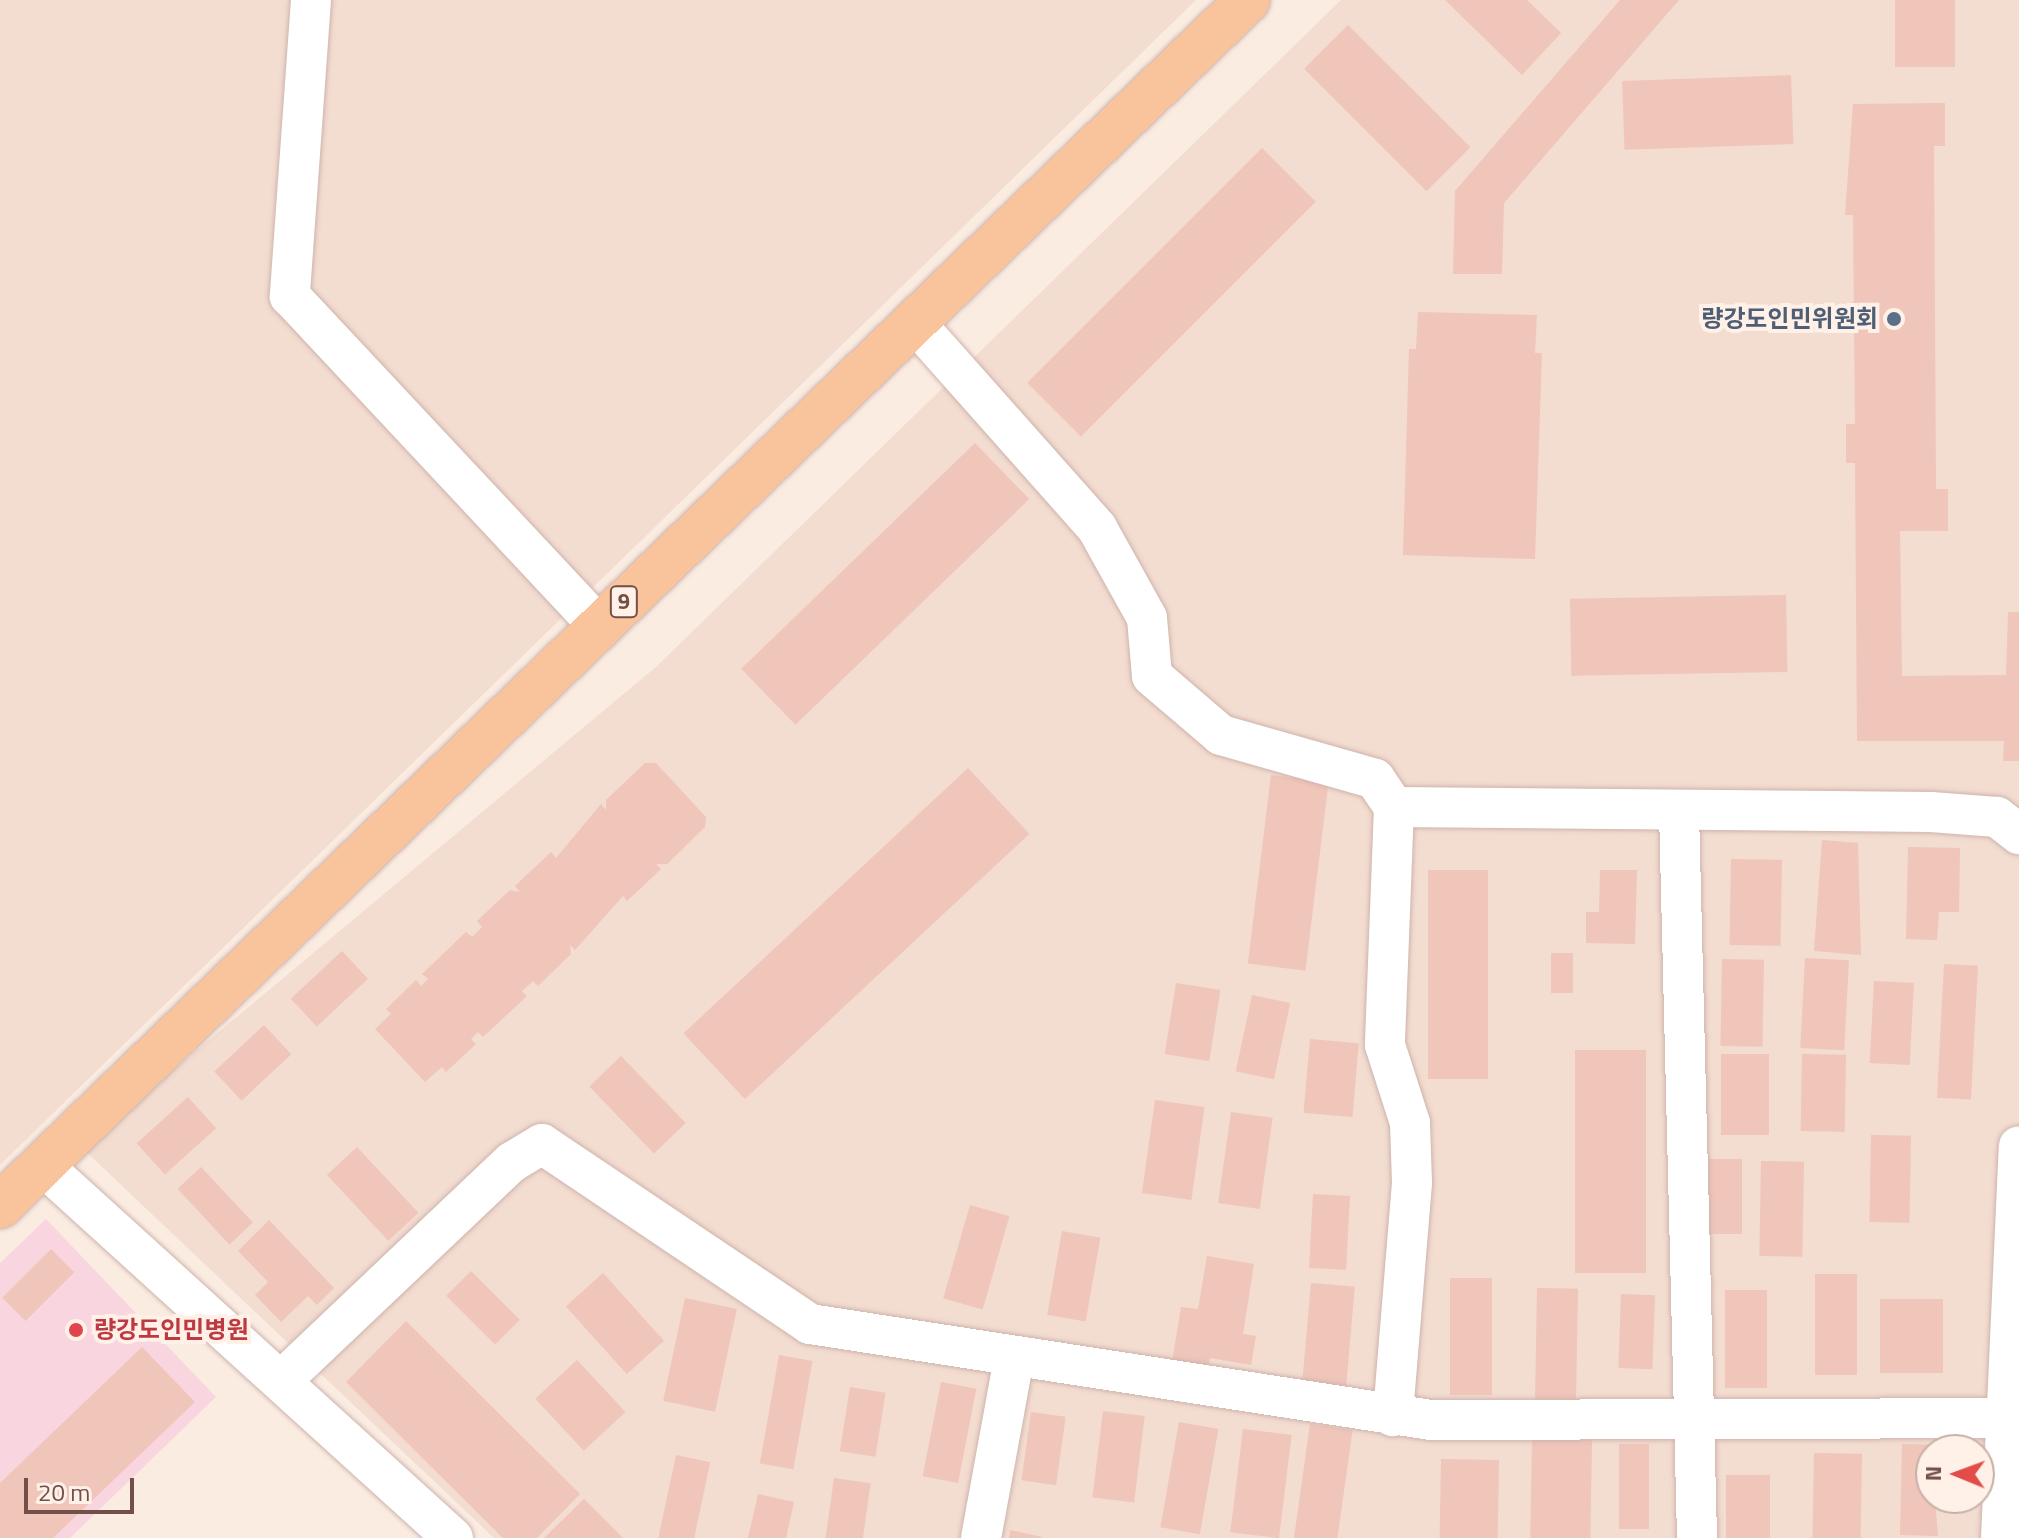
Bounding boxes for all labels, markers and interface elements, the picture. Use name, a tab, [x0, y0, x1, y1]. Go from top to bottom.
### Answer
place label: 량강도인민위원회	[1701, 305, 1878, 333]
marker: 량강도인민위원회	[1885, 310, 1903, 328]
road number: 9	[608, 584, 640, 620]
place label: 량강도인민병원	[94, 1316, 249, 1344]
marker: 량강도인민병원	[65, 1319, 87, 1341]
north arrow	[1915, 1434, 1995, 1514]
scale bar	[28, 1462, 138, 1512]
text: N	[1916, 1466, 1950, 1482]
text: 20 m	[38, 1474, 90, 1510]

